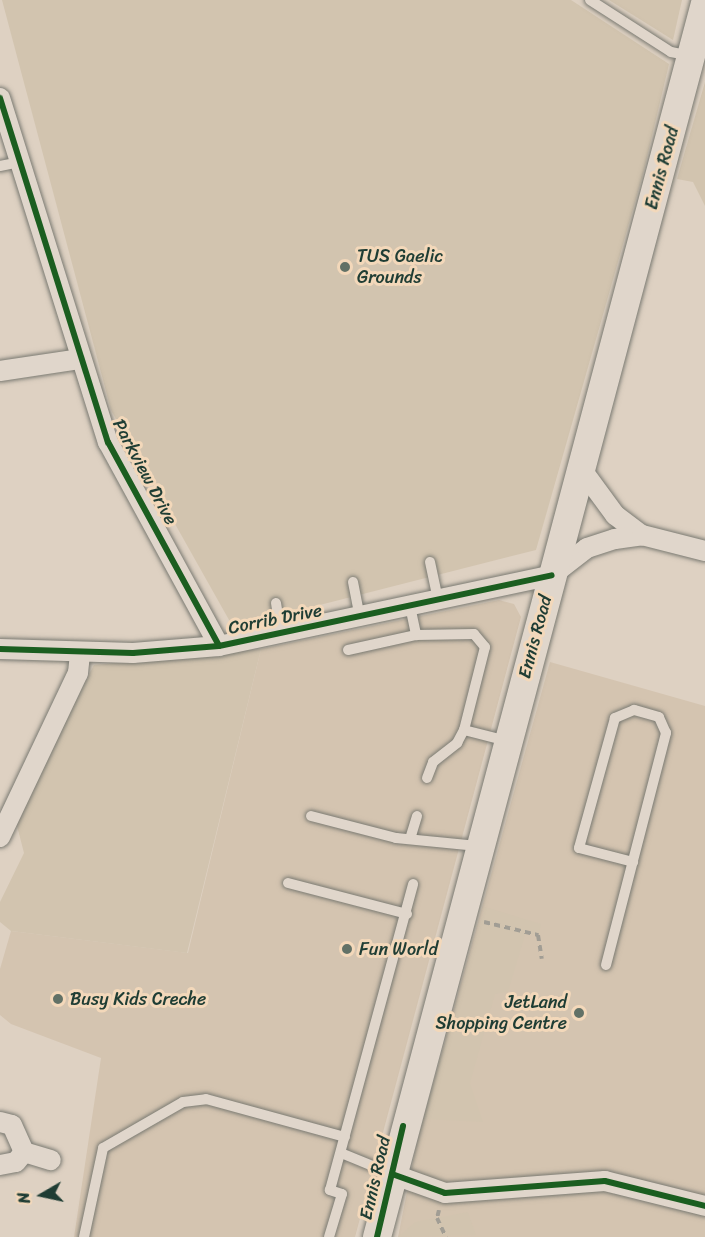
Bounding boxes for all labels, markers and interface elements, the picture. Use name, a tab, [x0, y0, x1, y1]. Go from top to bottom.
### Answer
street label: Ennis Road	[641, 124, 683, 212]
place label: TUS Gaelic Grounds	[357, 246, 443, 288]
marker: TUS Gaelic Grounds	[338, 260, 352, 274]
street label: Parkview Drive	[108, 415, 182, 529]
street label: Ennis Road	[514, 593, 556, 681]
street label: Corrib Drive	[226, 599, 324, 639]
place label: Fun World	[359, 938, 438, 960]
marker: Fun World	[340, 942, 354, 956]
place label: Busy Kids Creche	[70, 988, 207, 1010]
marker: Busy Kids Creche	[51, 992, 65, 1006]
place label: JetLand Shopping Centre	[435, 992, 567, 1034]
marker: JetLand Shopping Centre	[572, 1006, 586, 1020]
street label: Ennis Road	[355, 1134, 395, 1222]
north arrow	[12, 1165, 72, 1225]
text: N	[9, 1190, 39, 1206]

